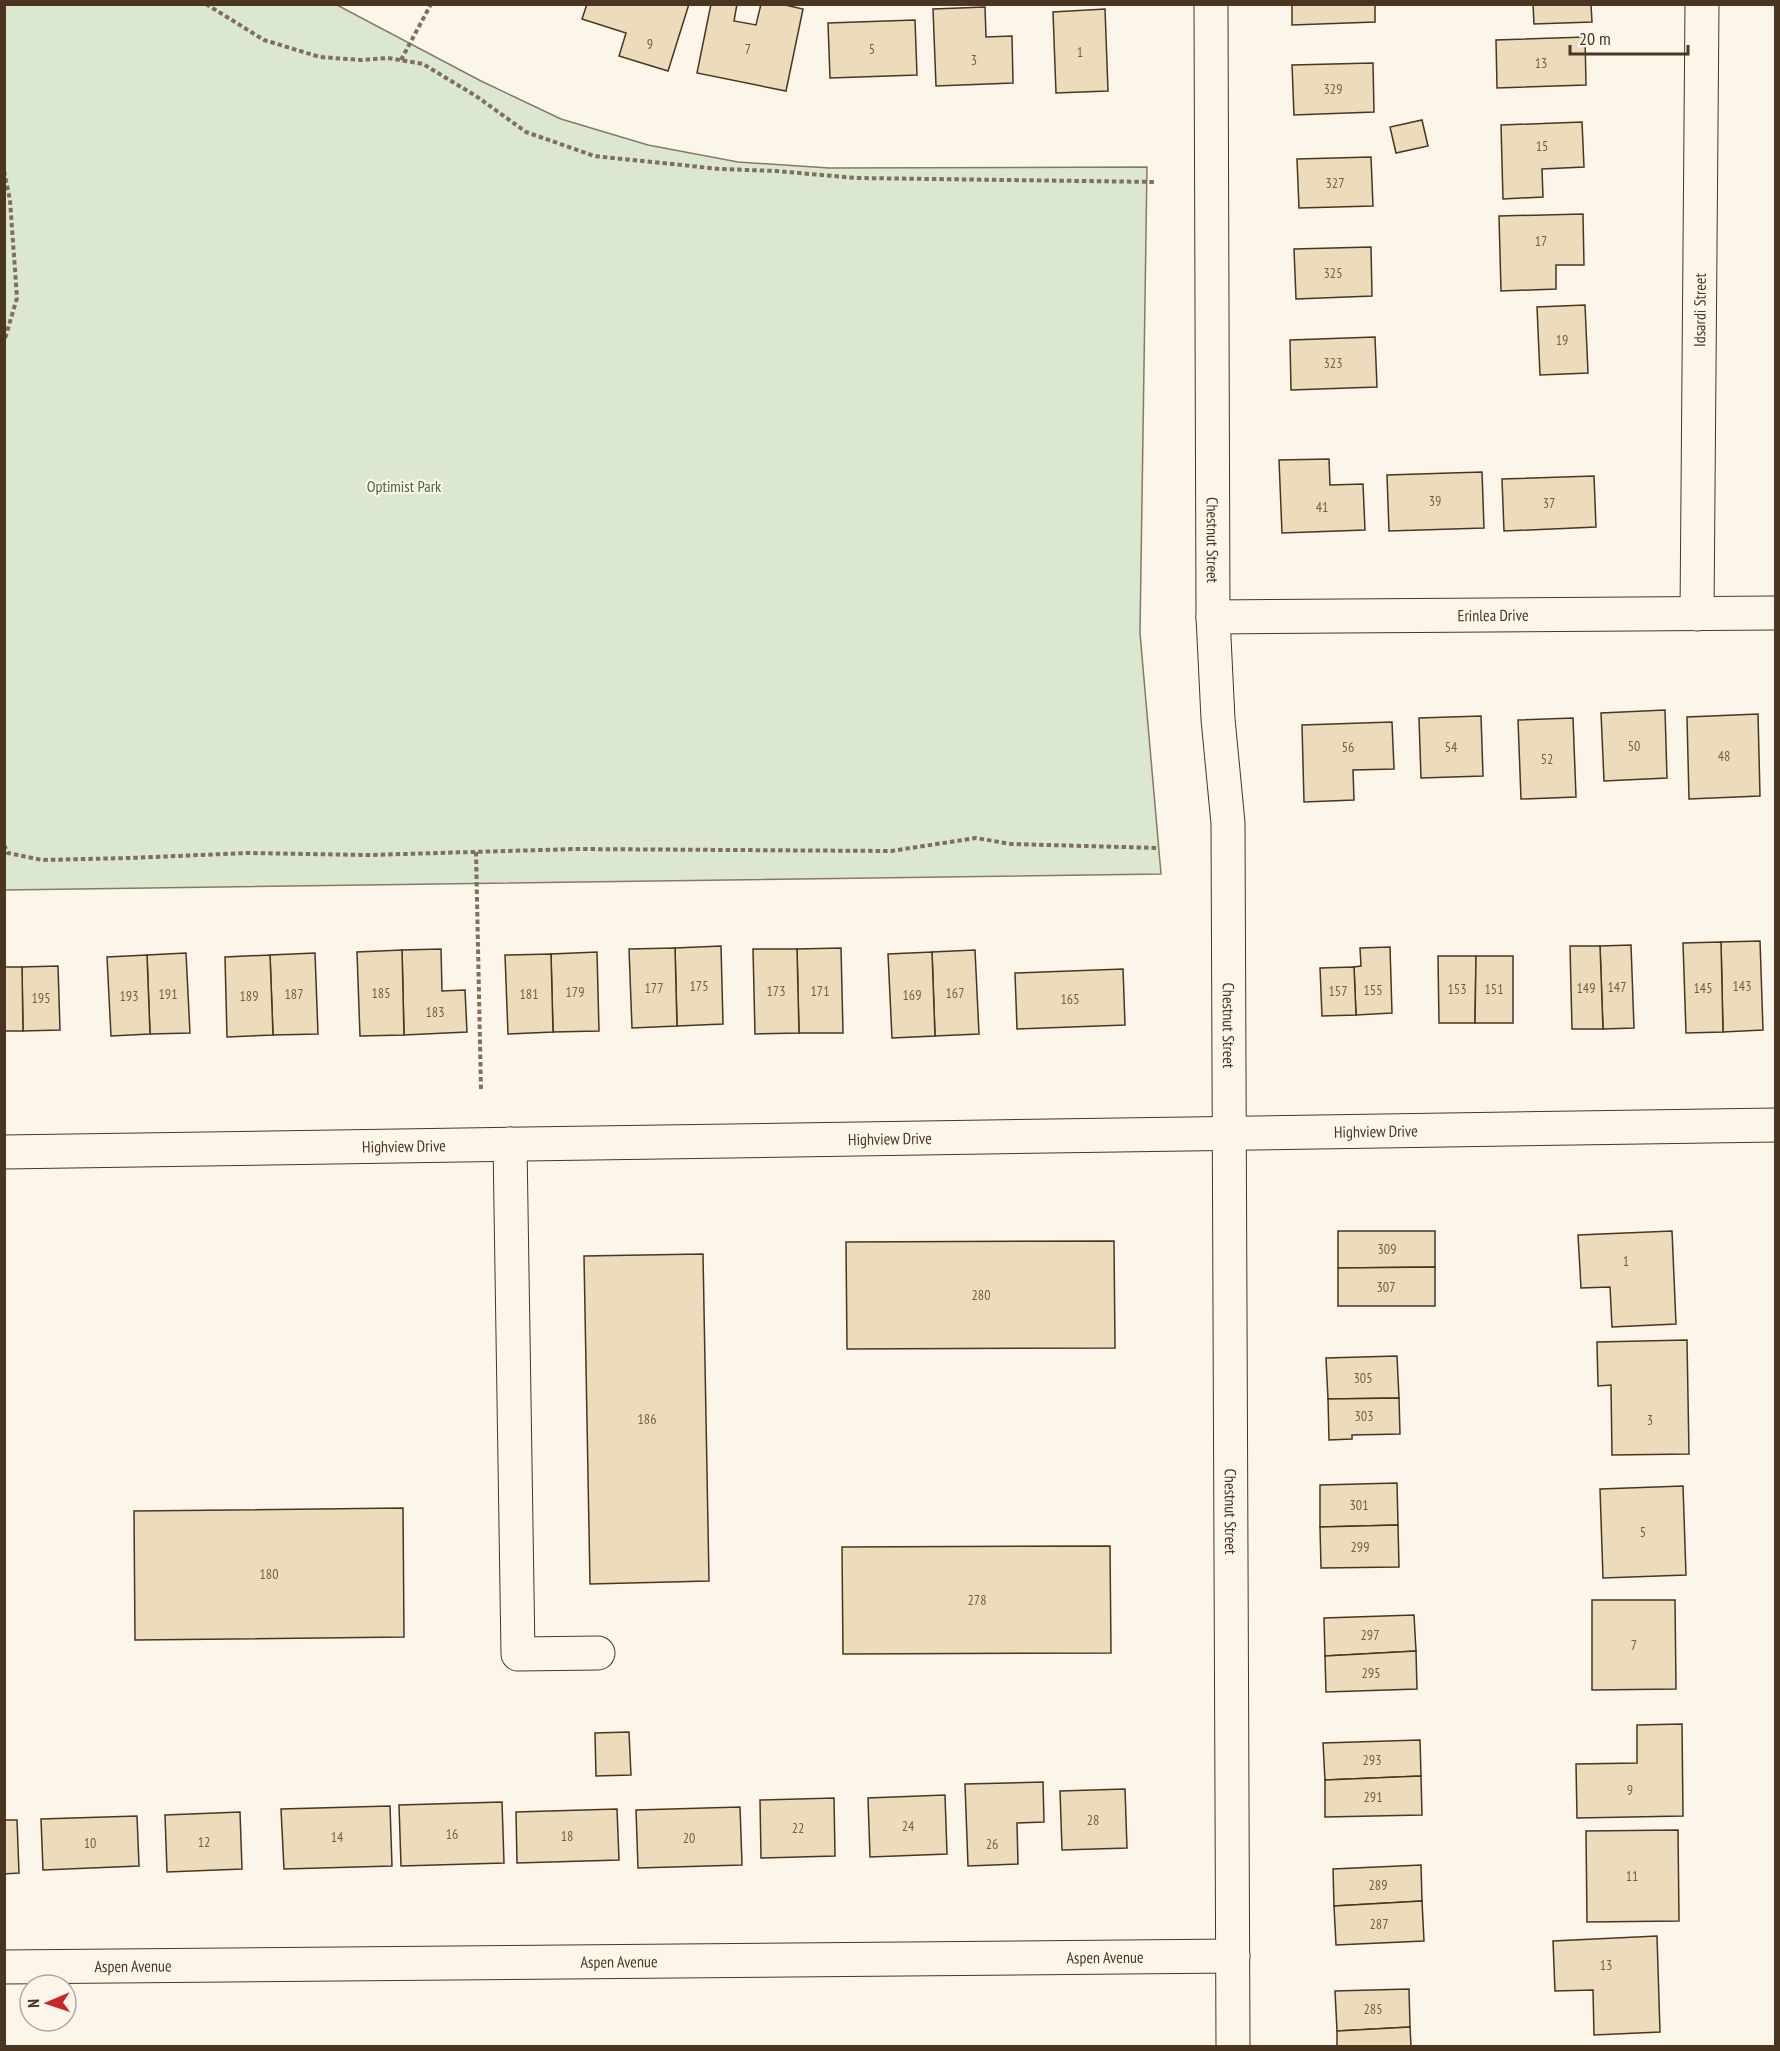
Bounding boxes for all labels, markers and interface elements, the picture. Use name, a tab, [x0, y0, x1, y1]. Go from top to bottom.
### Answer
scale bar	[1570, 18, 1688, 56]
text: 20 m	[1579, 27, 1611, 50]
house number: 9	[647, 35, 653, 53]
house number: 7	[745, 40, 751, 58]
house number: 5	[869, 40, 875, 58]
house number: 1	[1077, 43, 1083, 61]
house number: 3	[971, 51, 977, 69]
house number: 13	[1535, 54, 1547, 72]
house number: 329	[1324, 80, 1342, 98]
house number: 15	[1536, 137, 1548, 155]
house number: 327	[1326, 174, 1344, 192]
house number: 17	[1535, 232, 1547, 250]
house number: 325	[1324, 264, 1342, 282]
street label: Idsardi Street	[1689, 272, 1710, 347]
house number: 19	[1556, 331, 1568, 349]
house number: 323	[1324, 354, 1342, 372]
park label: Optimist Park	[367, 476, 442, 496]
house number: 39	[1429, 492, 1441, 510]
house number: 37	[1543, 494, 1555, 512]
street label: Chestnut Street	[1203, 497, 1223, 584]
house number: 41	[1316, 498, 1328, 516]
street label: Erinlea Drive	[1457, 605, 1529, 625]
house number: 50	[1628, 737, 1640, 755]
house number: 56	[1342, 738, 1354, 756]
house number: 54	[1445, 738, 1458, 756]
house number: 48	[1718, 747, 1730, 765]
house number: 52	[1541, 750, 1553, 768]
house number: 175	[690, 977, 708, 995]
house number: 143	[1733, 977, 1751, 995]
house number: 147	[1608, 978, 1626, 996]
house number: 177	[645, 979, 663, 997]
house number: 149	[1577, 979, 1595, 997]
house number: 145	[1694, 979, 1712, 997]
house number: 153	[1448, 980, 1466, 998]
house number: 151	[1485, 980, 1503, 998]
house number: 155	[1364, 981, 1382, 999]
house number: 173	[767, 982, 785, 1000]
house number: 171	[811, 982, 829, 1000]
street label: Chestnut Street	[1219, 982, 1239, 1069]
house number: 157	[1329, 982, 1347, 1000]
house number: 179	[566, 983, 584, 1001]
house number: 185	[372, 984, 390, 1002]
house number: 167	[946, 984, 964, 1002]
house number: 191	[159, 985, 177, 1003]
house number: 187	[285, 985, 303, 1003]
house number: 181	[520, 985, 538, 1003]
house number: 169	[903, 986, 921, 1004]
house number: 193	[120, 987, 138, 1005]
house number: 189	[240, 987, 258, 1005]
house number: 195	[32, 989, 50, 1007]
house number: 165	[1061, 990, 1079, 1008]
house number: 183	[426, 1003, 444, 1021]
street label: Highview Drive	[1334, 1120, 1418, 1142]
street label: Highview Drive	[848, 1128, 932, 1149]
street label: Highview Drive	[362, 1135, 446, 1157]
house number: 309	[1378, 1240, 1396, 1258]
house number: 1	[1623, 1252, 1629, 1270]
house number: 307	[1377, 1278, 1395, 1296]
house number: 280	[972, 1286, 990, 1304]
house number: 305	[1354, 1369, 1372, 1387]
house number: 303	[1355, 1407, 1373, 1425]
house number: 186	[638, 1410, 656, 1428]
house number: 3	[1647, 1411, 1653, 1429]
street label: Chestnut Street	[1221, 1468, 1241, 1555]
house number: 301	[1350, 1496, 1368, 1514]
house number: 5	[1640, 1523, 1646, 1541]
house number: 299	[1351, 1538, 1369, 1556]
house number: 180	[260, 1565, 278, 1583]
house number: 278	[968, 1591, 986, 1609]
house number: 297	[1361, 1626, 1379, 1644]
house number: 7	[1631, 1636, 1637, 1654]
house number: 295	[1362, 1664, 1380, 1682]
house number: 293	[1363, 1751, 1381, 1769]
house number: 9	[1627, 1781, 1633, 1799]
house number: 291	[1364, 1788, 1382, 1806]
house number: 28	[1087, 1811, 1099, 1829]
house number: 24	[902, 1817, 915, 1835]
house number: 22	[792, 1819, 804, 1837]
house number: 16	[446, 1825, 458, 1843]
house number: 18	[561, 1827, 573, 1845]
house number: 14	[331, 1828, 344, 1846]
house number: 20	[683, 1829, 695, 1847]
house number: 12	[198, 1833, 210, 1851]
house number: 10	[84, 1834, 96, 1852]
house number: 26	[986, 1835, 998, 1853]
house number: 11	[1626, 1867, 1638, 1885]
house number: 289	[1369, 1876, 1387, 1894]
house number: 287	[1370, 1915, 1388, 1933]
street label: Aspen Avenue	[1066, 1947, 1144, 1967]
street label: Aspen Avenue	[580, 1951, 658, 1972]
street label: Aspen Avenue	[94, 1956, 172, 1976]
house number: 13	[1600, 1956, 1612, 1974]
north arrow	[18, 1973, 78, 2033]
text: N	[23, 1999, 43, 2008]
house number: 285	[1364, 2000, 1382, 2018]

